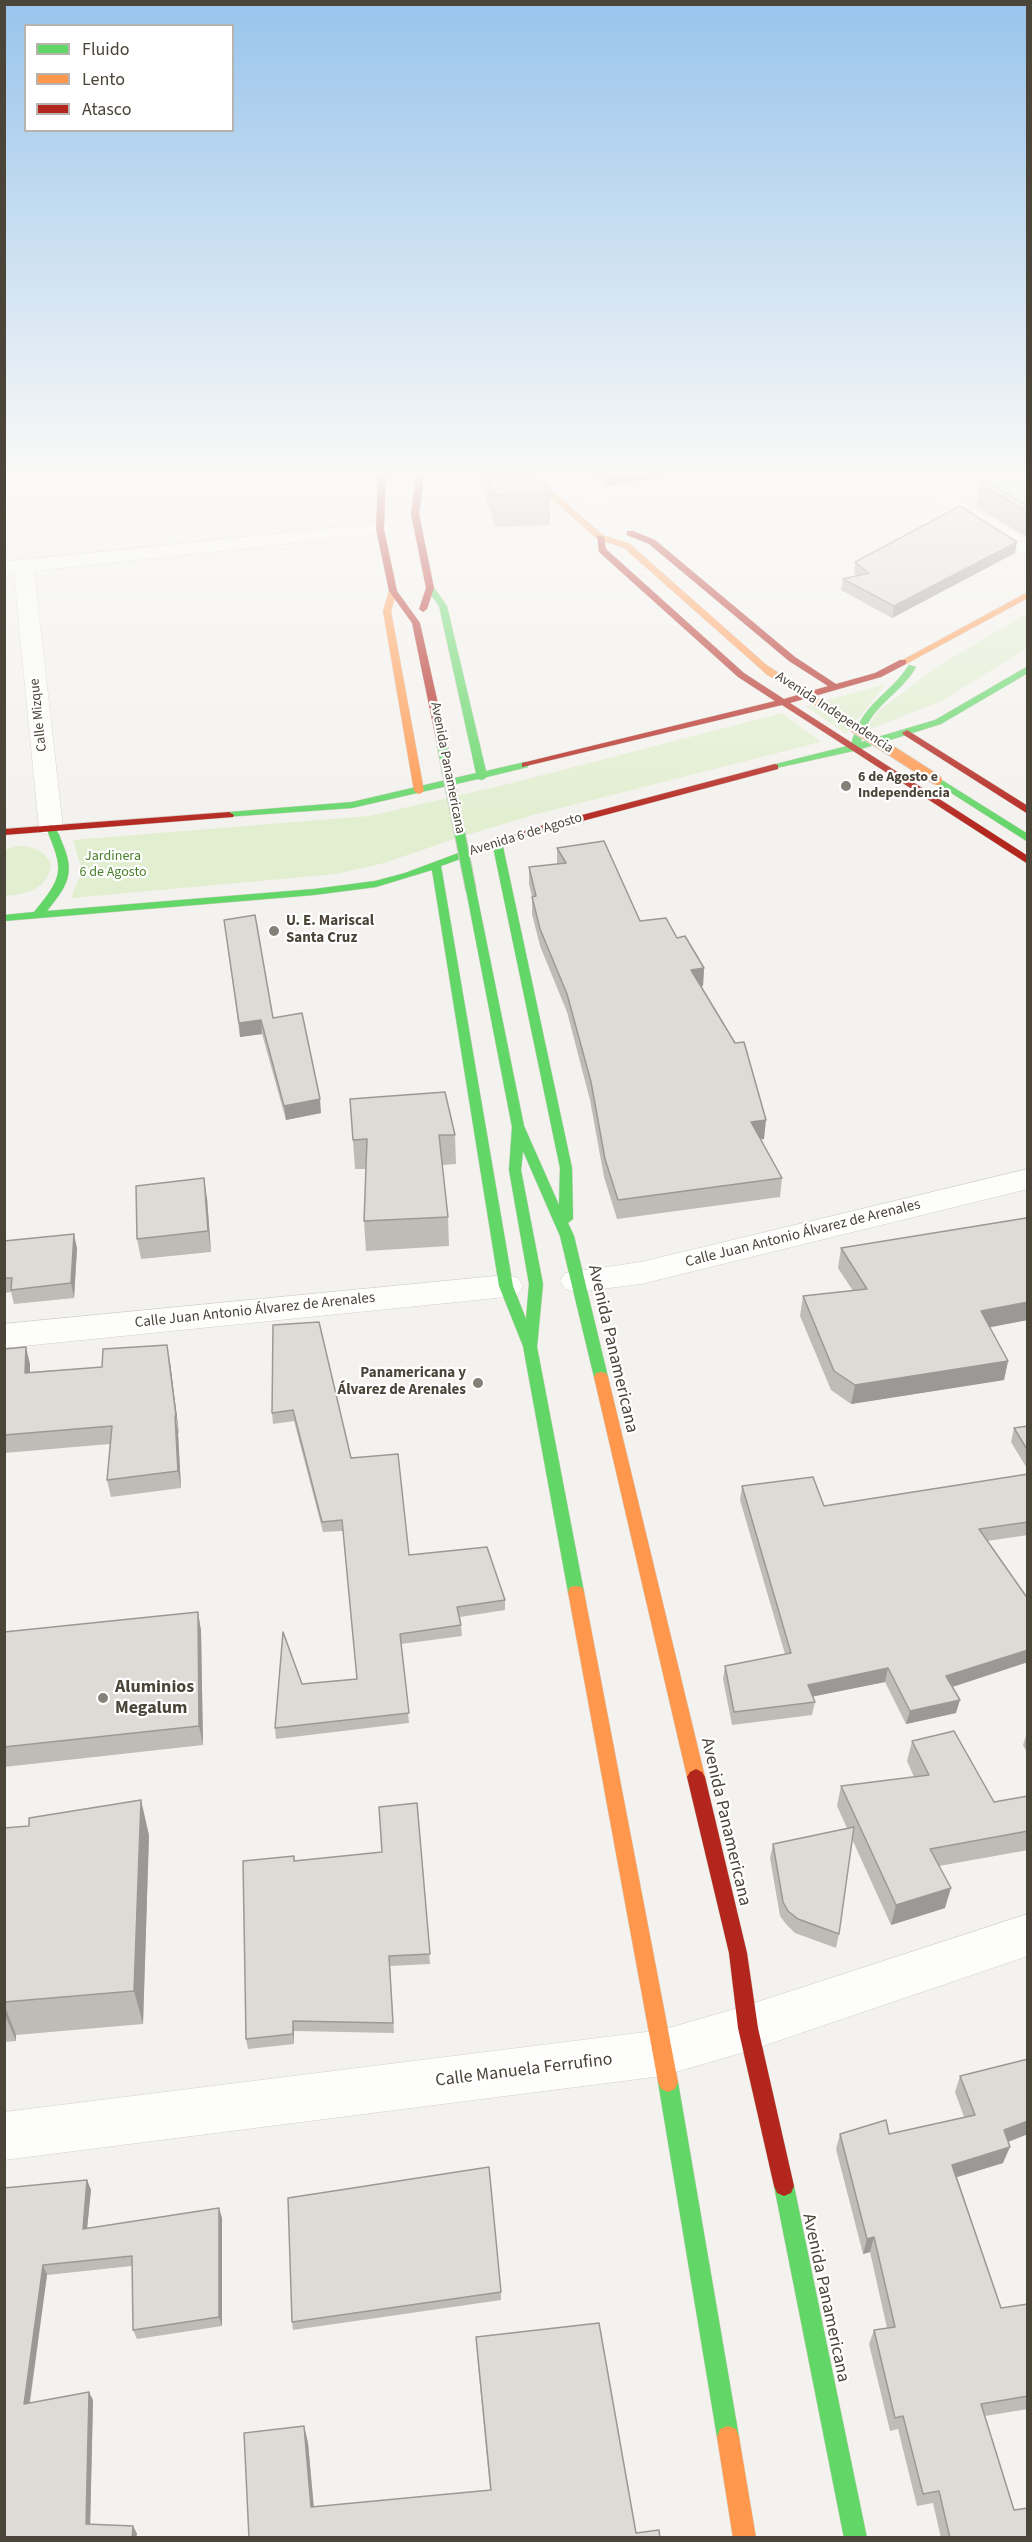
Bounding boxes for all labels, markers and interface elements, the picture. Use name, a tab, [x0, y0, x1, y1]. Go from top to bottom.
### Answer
legend	[24, 24, 234, 132]
text: Fluido	[82, 37, 129, 62]
text: Lento	[82, 67, 125, 92]
text: Atasco	[82, 97, 131, 122]
street label: Avenida Independencia	[772, 669, 896, 757]
street label: Calle Mizque	[27, 677, 51, 753]
street label: Avenida Panamericana	[426, 701, 468, 835]
place label: 6 de Agosto e Independencia	[858, 770, 950, 802]
marker: 6 de Agosto e Independencia	[839, 779, 853, 793]
street label: Avenida 6 de Agosto	[468, 810, 584, 860]
park label: Jardinera 6 de Agosto	[79, 849, 147, 882]
place label: U. E. Mariscal Santa Cruz	[286, 913, 374, 948]
marker: U. E. Mariscal Santa Cruz	[267, 924, 281, 938]
street label: Calle Juan Antonio Álvarez de Arenales	[684, 1196, 922, 1272]
street label: Avenida Panamericana	[582, 1263, 642, 1435]
street label: Calle Juan Antonio Álvarez de Arenales	[134, 1289, 376, 1333]
place label: Panamericana y Álvarez de Arenales	[338, 1365, 466, 1400]
marker: Panamericana y Álvarez de Arenales	[471, 1376, 485, 1390]
place label: Aluminios Megalum	[115, 1677, 194, 1720]
marker: Aluminios Megalum	[96, 1691, 110, 1705]
street label: Avenida Panamericana	[695, 1736, 755, 1908]
street label: Calle Manuela Ferrufino	[434, 2049, 614, 2093]
street label: Avenida Panamericana	[797, 2212, 853, 2384]

